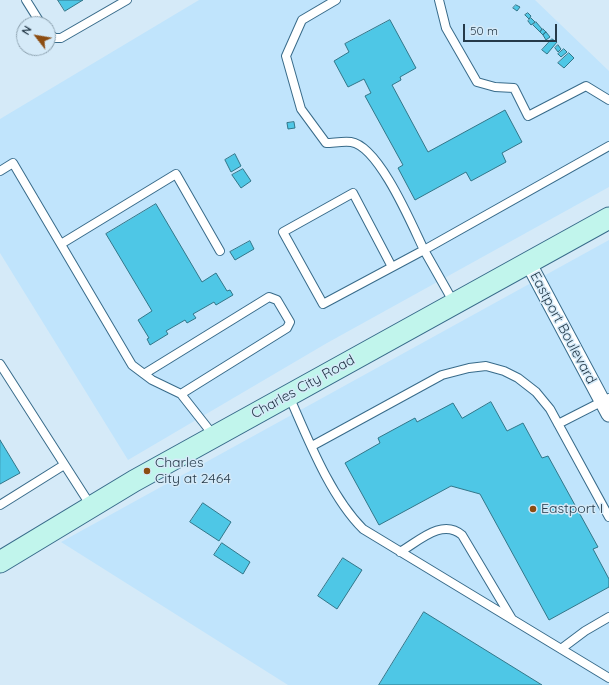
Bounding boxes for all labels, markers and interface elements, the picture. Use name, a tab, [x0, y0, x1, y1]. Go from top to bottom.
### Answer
north arrow	[16, 16, 56, 56]
scale bar	[465, 16, 559, 42]
text: N	[18, 23, 35, 37]
text: 50 m	[470, 23, 498, 38]
street label: Eastport Boulevard	[526, 269, 600, 387]
street label: Charles City Road	[248, 352, 358, 422]
place label: Charles City at 2464	[155, 455, 231, 488]
marker: Charles City at 2464	[142, 466, 152, 476]
place label: Eastport I	[541, 501, 603, 517]
marker: Eastport I	[528, 504, 538, 514]

